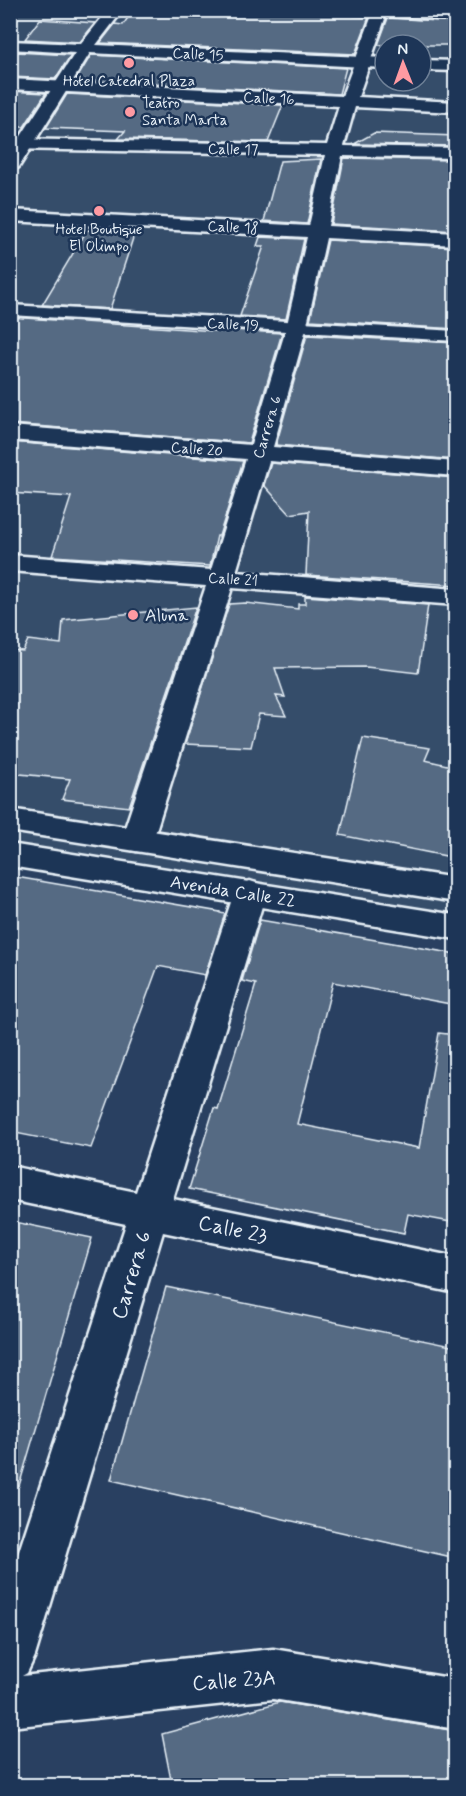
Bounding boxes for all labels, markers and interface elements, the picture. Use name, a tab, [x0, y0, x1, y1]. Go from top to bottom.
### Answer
north arrow	[373, 33, 433, 93]
text: N	[397, 39, 408, 60]
street label: Calle 15	[172, 44, 224, 66]
marker: Hotel Catedral Plaza	[122, 56, 136, 70]
place label: Hotel Catedral Plaza	[63, 72, 195, 92]
street label: Calle 16	[243, 88, 295, 110]
place label: Teatro Santa Marta	[142, 94, 228, 131]
marker: Teatro Santa Marta	[123, 105, 137, 119]
street label: Calle 17	[208, 140, 259, 160]
marker: Hotel Boutique El Olimpo	[92, 204, 106, 218]
street label: Calle 18	[207, 217, 259, 239]
place label: Hotel Boutique El Olimpo	[55, 220, 143, 257]
street label: Calle 19	[206, 314, 259, 336]
street label: Carrera 6	[249, 393, 287, 461]
street label: Calle 20	[170, 438, 224, 462]
street label: Calle 21	[207, 568, 259, 592]
place label: Aluna	[145, 604, 188, 628]
marker: Aluna	[126, 608, 140, 622]
street label: Avenida Calle 22	[168, 870, 297, 914]
street label: Calle 23	[196, 1209, 270, 1251]
street label: Carrera 6	[105, 1228, 159, 1323]
street label: Calle 23A	[191, 1664, 277, 1698]

